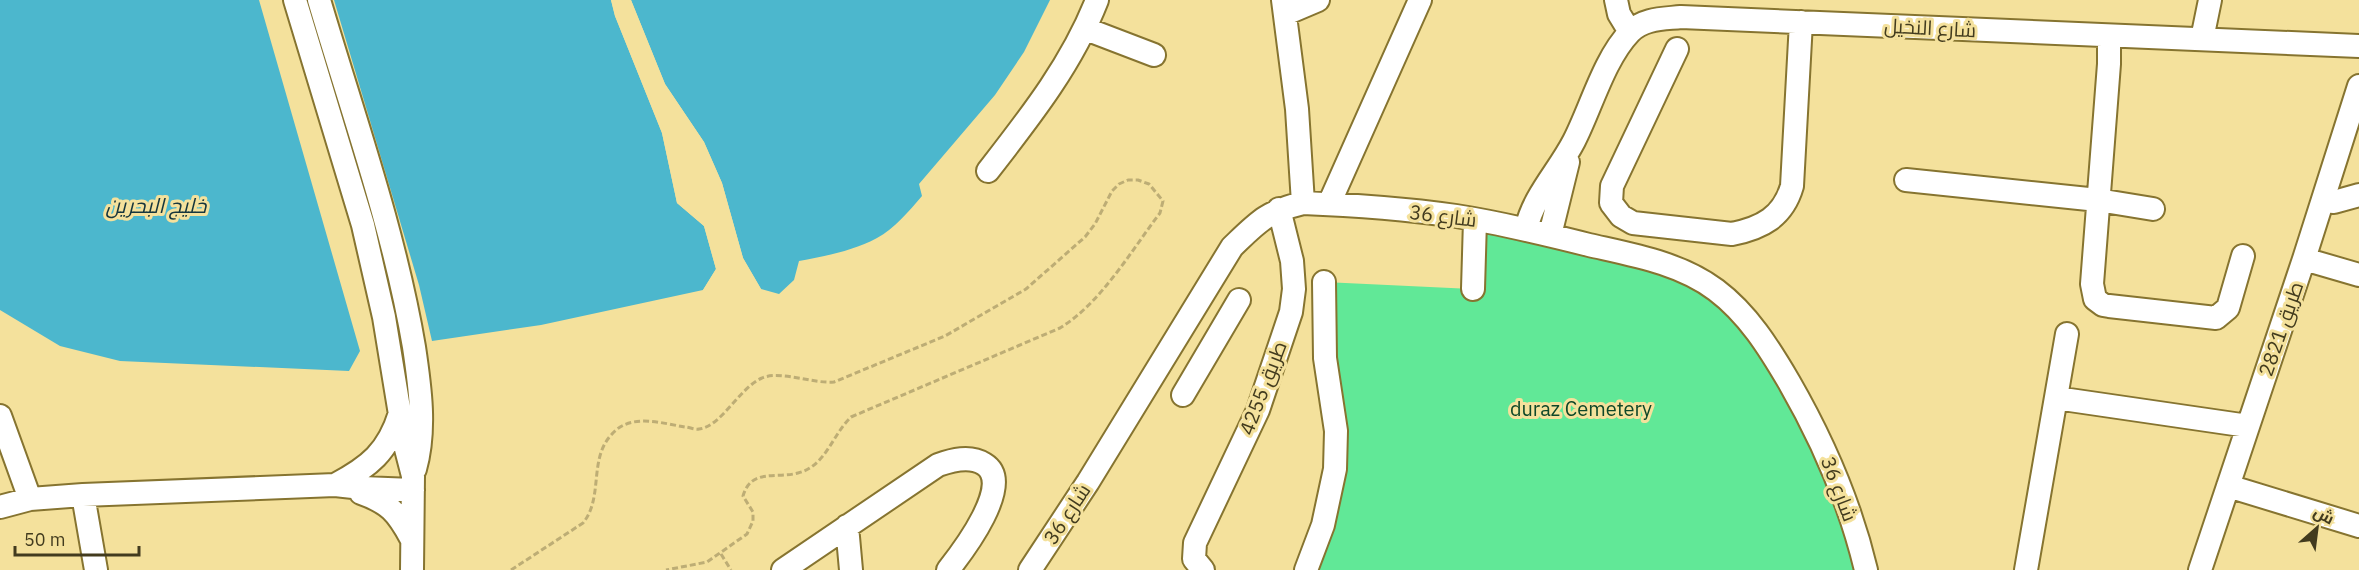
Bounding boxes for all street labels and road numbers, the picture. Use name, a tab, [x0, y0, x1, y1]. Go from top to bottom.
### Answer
street label: شارع النخيل	[1883, 12, 1977, 44]
street label: شارع 36	[1408, 198, 1478, 234]
street label: طريق 2821	[2252, 278, 2309, 380]
street label: طريق 4255	[1232, 337, 1293, 439]
street label: شارع 36	[1814, 452, 1864, 526]
street label: شارع 36	[1037, 478, 1097, 550]

